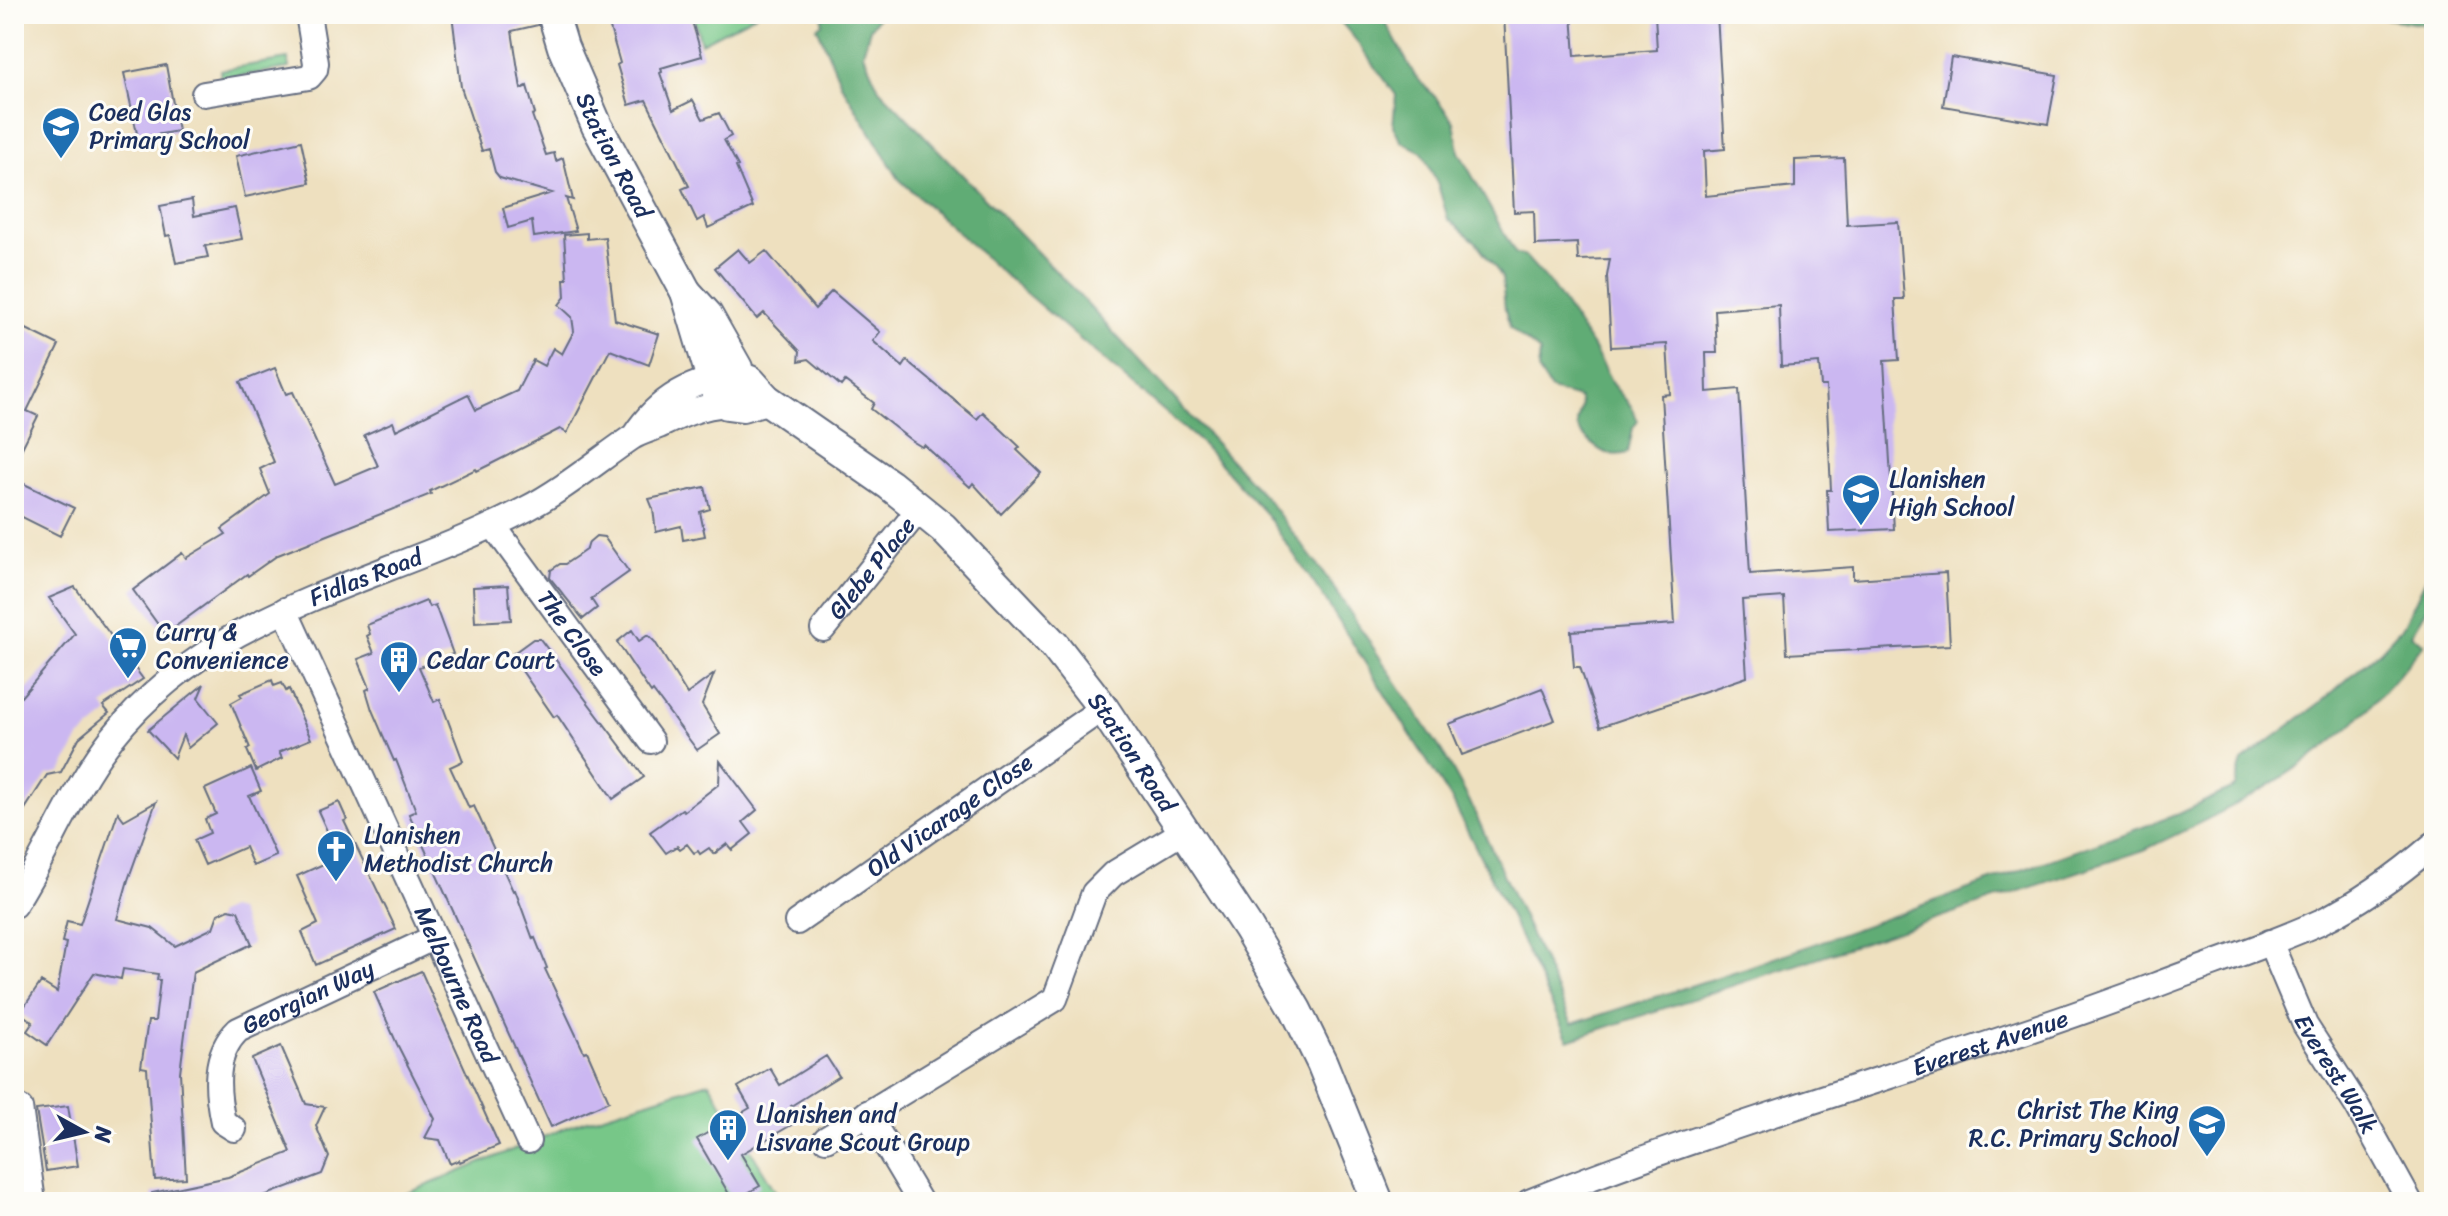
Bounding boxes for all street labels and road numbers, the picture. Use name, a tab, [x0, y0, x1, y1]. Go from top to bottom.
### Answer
street label: Station Road	[564, 85, 665, 228]
street label: Glebe Place	[817, 507, 927, 629]
street label: Fidlas Road	[302, 535, 431, 619]
street label: The Close	[526, 580, 619, 686]
street label: Station Road	[1077, 682, 1189, 823]
street label: Old Vicarage Close	[857, 742, 1042, 889]
street label: Melbourne Road	[402, 899, 511, 1072]
street label: Georgian Way	[235, 947, 382, 1046]
street label: Everest Avenue	[1907, 997, 2074, 1088]
street label: Everest Walk	[2282, 1008, 2390, 1142]

